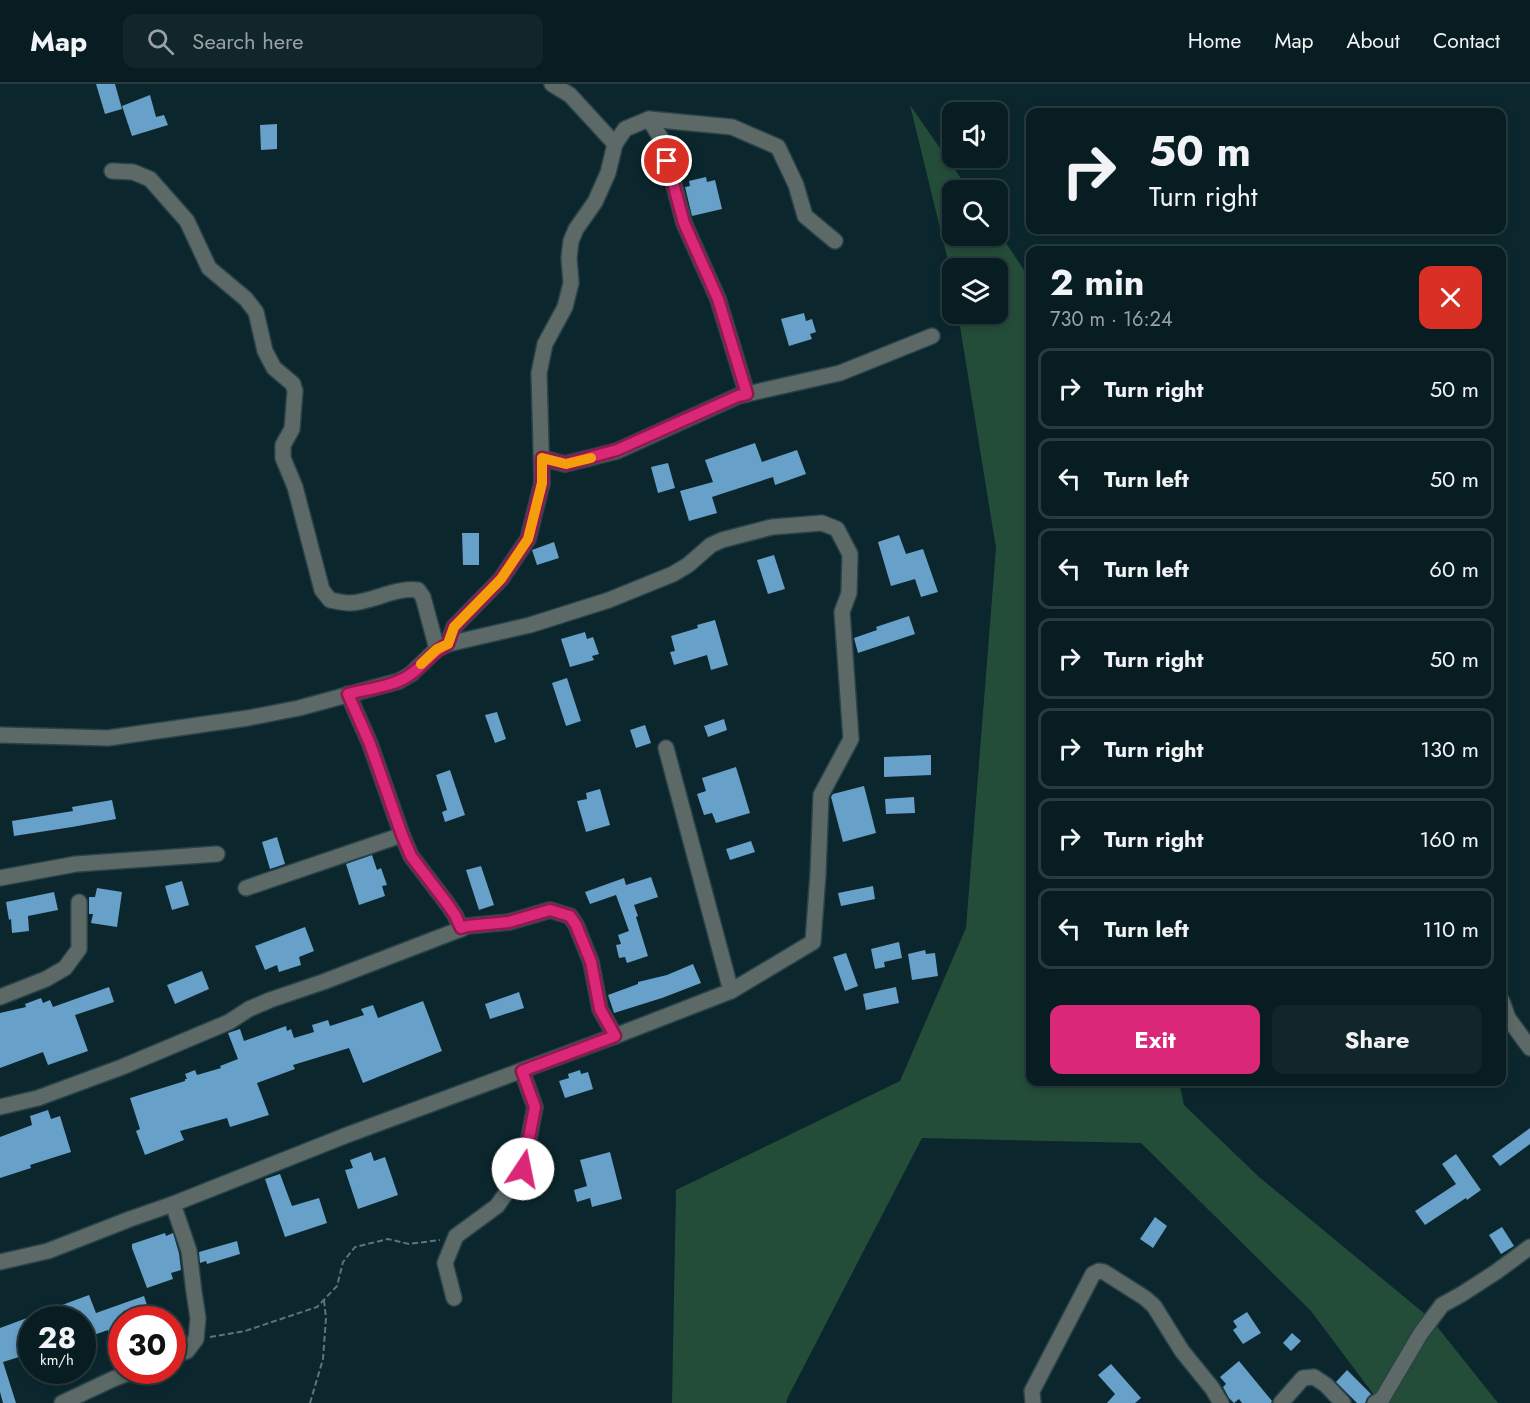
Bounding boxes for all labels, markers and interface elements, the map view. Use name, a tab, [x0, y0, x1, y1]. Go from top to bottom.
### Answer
search box	[123, 14, 543, 68]
text: Map	[30, 21, 87, 62]
icon: search	[144, 25, 177, 58]
text: Search here	[192, 25, 304, 57]
text: Home	[1188, 26, 1241, 56]
text: Map	[1274, 26, 1314, 56]
text: About	[1347, 26, 1400, 56]
text: Contact	[1433, 26, 1500, 56]
map controls	[942, 102, 1008, 324]
button: sound	[942, 102, 1008, 168]
text: 50 m	[1149, 121, 1251, 182]
icon: right	[1050, 132, 1128, 210]
pin	[641, 135, 692, 186]
icon: arrive	[650, 144, 683, 177]
text: Turn right	[1149, 177, 1257, 216]
button: search	[942, 180, 1008, 246]
text: 2 min	[1050, 256, 1145, 308]
button: layers	[942, 258, 1008, 324]
button: close	[1419, 266, 1482, 329]
text: 730 m · 16:24	[1050, 305, 1173, 334]
icon: right	[1053, 372, 1086, 405]
text: Turn right	[1104, 373, 1204, 405]
text: 50 m	[1430, 373, 1479, 405]
icon: left	[1053, 462, 1086, 495]
text: Turn left	[1104, 463, 1189, 495]
text: 50 m	[1430, 463, 1479, 495]
icon: left	[1053, 552, 1086, 585]
text: Turn left	[1104, 553, 1189, 585]
text: 60 m	[1429, 553, 1479, 585]
icon: right	[1053, 642, 1086, 675]
text: Turn right	[1104, 643, 1204, 675]
text: 50 m	[1430, 643, 1479, 675]
icon: right	[1053, 732, 1086, 765]
text: Turn right	[1104, 733, 1204, 765]
text: 130 m	[1420, 733, 1479, 765]
icon: right	[1053, 822, 1086, 855]
text: Turn right	[1104, 823, 1204, 855]
text: 160 m	[1419, 823, 1479, 855]
icon: left	[1053, 912, 1086, 945]
text: Turn left	[1104, 913, 1189, 945]
text: 110 m	[1422, 913, 1479, 945]
button: Exit	[1050, 1005, 1260, 1074]
button: Share	[1272, 1005, 1482, 1074]
position arrow	[491, 1137, 555, 1201]
speed limit sign: 30	[108, 1306, 186, 1384]
text: 28	[38, 1316, 76, 1359]
text: km/h	[40, 1349, 74, 1371]

